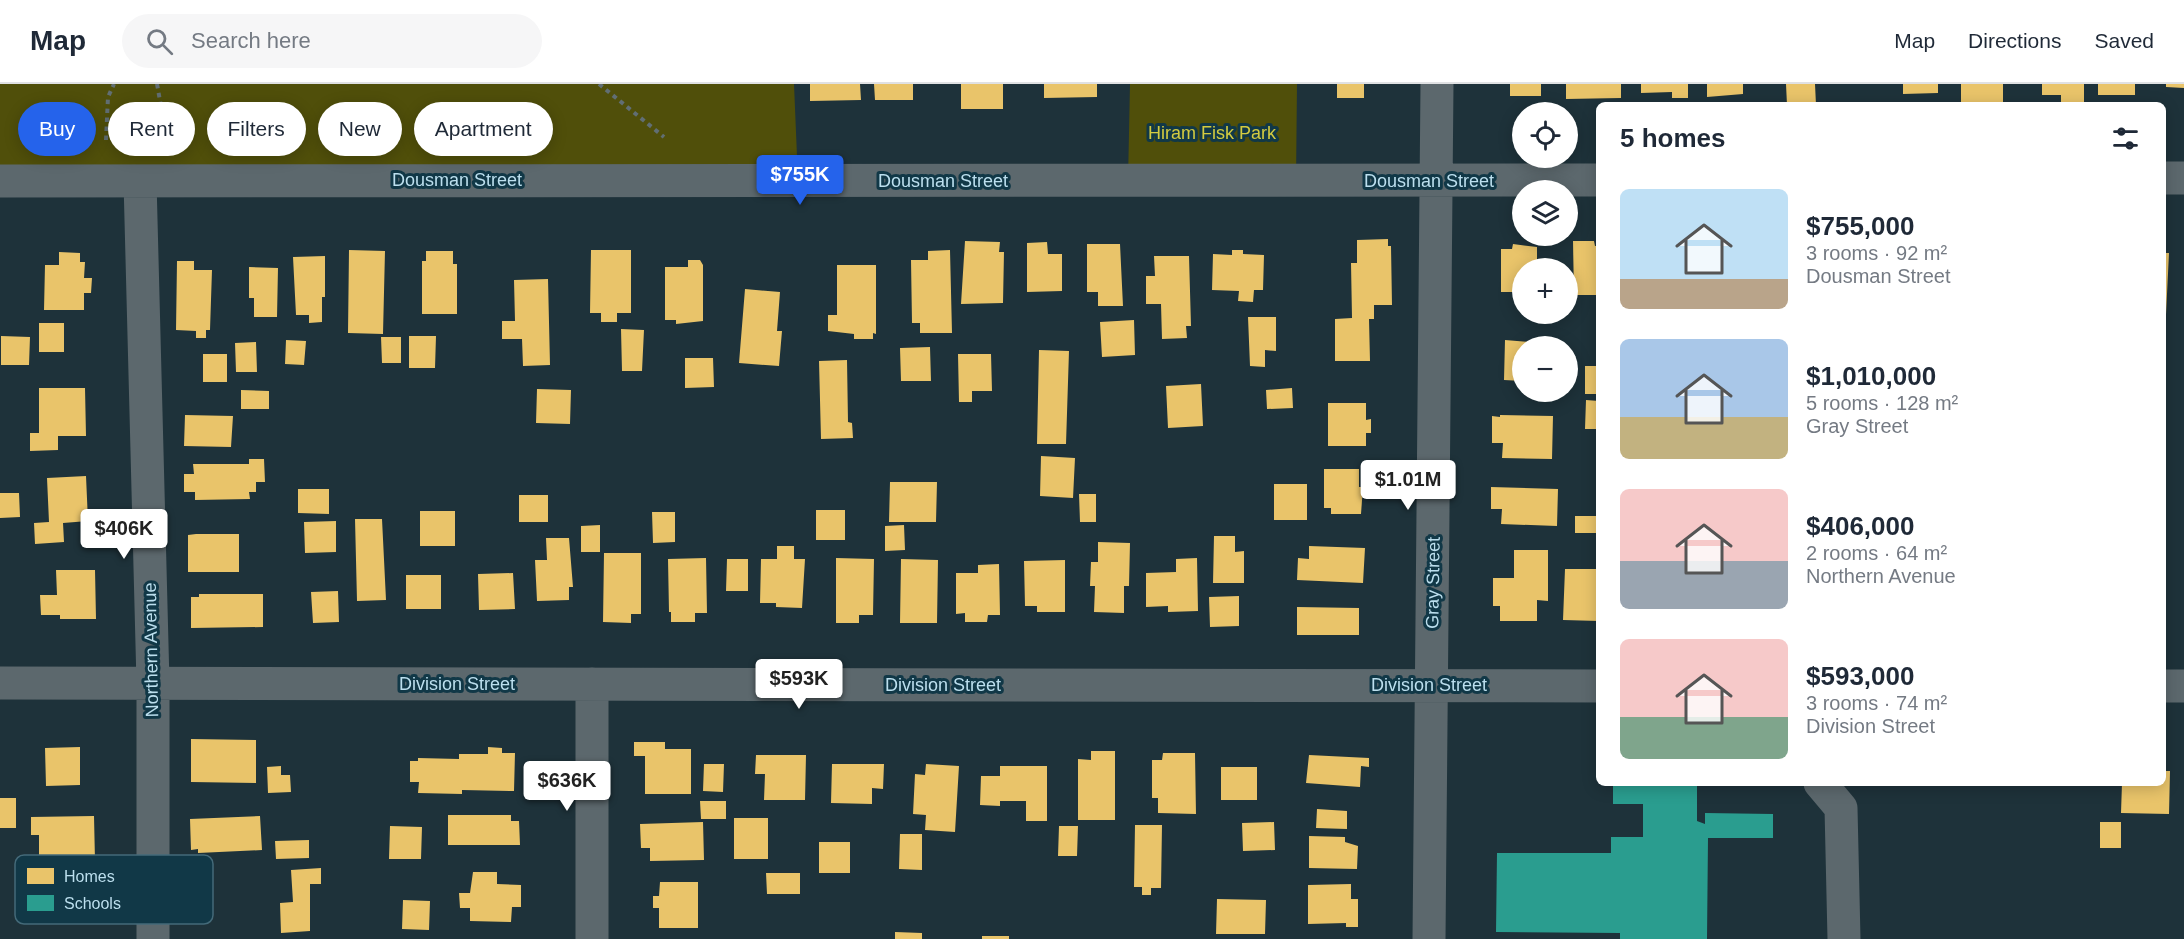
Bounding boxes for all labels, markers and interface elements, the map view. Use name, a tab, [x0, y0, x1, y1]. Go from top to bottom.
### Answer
search box	[122, 14, 542, 68]
text: Map	[30, 25, 86, 56]
icon: search	[143, 25, 176, 58]
text: Search here	[191, 28, 311, 53]
text: Map	[1894, 29, 1935, 52]
text: Directions	[1968, 29, 2061, 52]
text: Saved	[2094, 29, 2154, 52]
chip: Buy	[18, 102, 96, 156]
chip: Rent	[108, 102, 195, 156]
chip: Filters	[207, 102, 306, 156]
chip: New	[318, 102, 402, 156]
chip: Apartment	[414, 102, 553, 156]
map controls	[1512, 102, 1578, 402]
button: locate	[1512, 102, 1578, 168]
icon: filters	[2109, 122, 2142, 155]
park label: Hiram Fisk Park	[1148, 123, 1277, 143]
text: 5 homes	[1620, 123, 1726, 153]
pin: $755K	[758, 155, 842, 206]
text: $755K	[771, 163, 829, 185]
street label: Dousman Street	[392, 170, 522, 190]
street label: Dousman Street	[878, 171, 1008, 191]
street label: Dousman Street	[1364, 171, 1494, 191]
button: layers	[1512, 180, 1578, 246]
text: $755,000	[1806, 211, 1914, 241]
icon: home	[1668, 213, 1740, 285]
text: 3 rooms · 92 m²	[1806, 242, 1947, 264]
button: +	[1512, 258, 1578, 324]
text: Dousman Street	[1806, 265, 1951, 287]
button: −	[1512, 336, 1578, 402]
text: $1,010,000	[1806, 361, 1936, 391]
icon: home	[1668, 363, 1740, 435]
text: 5 rooms · 128 m²	[1806, 392, 1958, 414]
text: Gray Street	[1806, 415, 1908, 437]
pin: $1.01M	[1359, 460, 1457, 511]
text: $1.01M	[1375, 468, 1441, 490]
pin: $406K	[82, 509, 166, 560]
text: $406,000	[1806, 511, 1914, 541]
icon: home	[1668, 513, 1740, 585]
text: $406K	[95, 517, 153, 539]
street label: Gray Street	[1422, 537, 1444, 629]
text: 2 rooms · 64 m²	[1806, 542, 1947, 564]
text: Northern Avenue	[1806, 565, 1956, 587]
street label: Northern Avenue	[140, 582, 162, 718]
pin: $593K	[757, 659, 841, 710]
text: $593,000	[1806, 661, 1914, 691]
icon: home	[1668, 663, 1740, 735]
text: $593K	[770, 667, 828, 689]
street label: Division Street	[399, 674, 515, 694]
street label: Division Street	[885, 675, 1001, 695]
street label: Division Street	[1371, 675, 1487, 695]
text: 3 rooms · 74 m²	[1806, 692, 1947, 714]
text: Division Street	[1806, 715, 1935, 737]
pin: $636K	[525, 761, 609, 812]
text: $636K	[538, 769, 596, 791]
legend	[15, 855, 213, 924]
text: Homes	[64, 868, 115, 885]
text: Schools	[64, 895, 121, 912]

